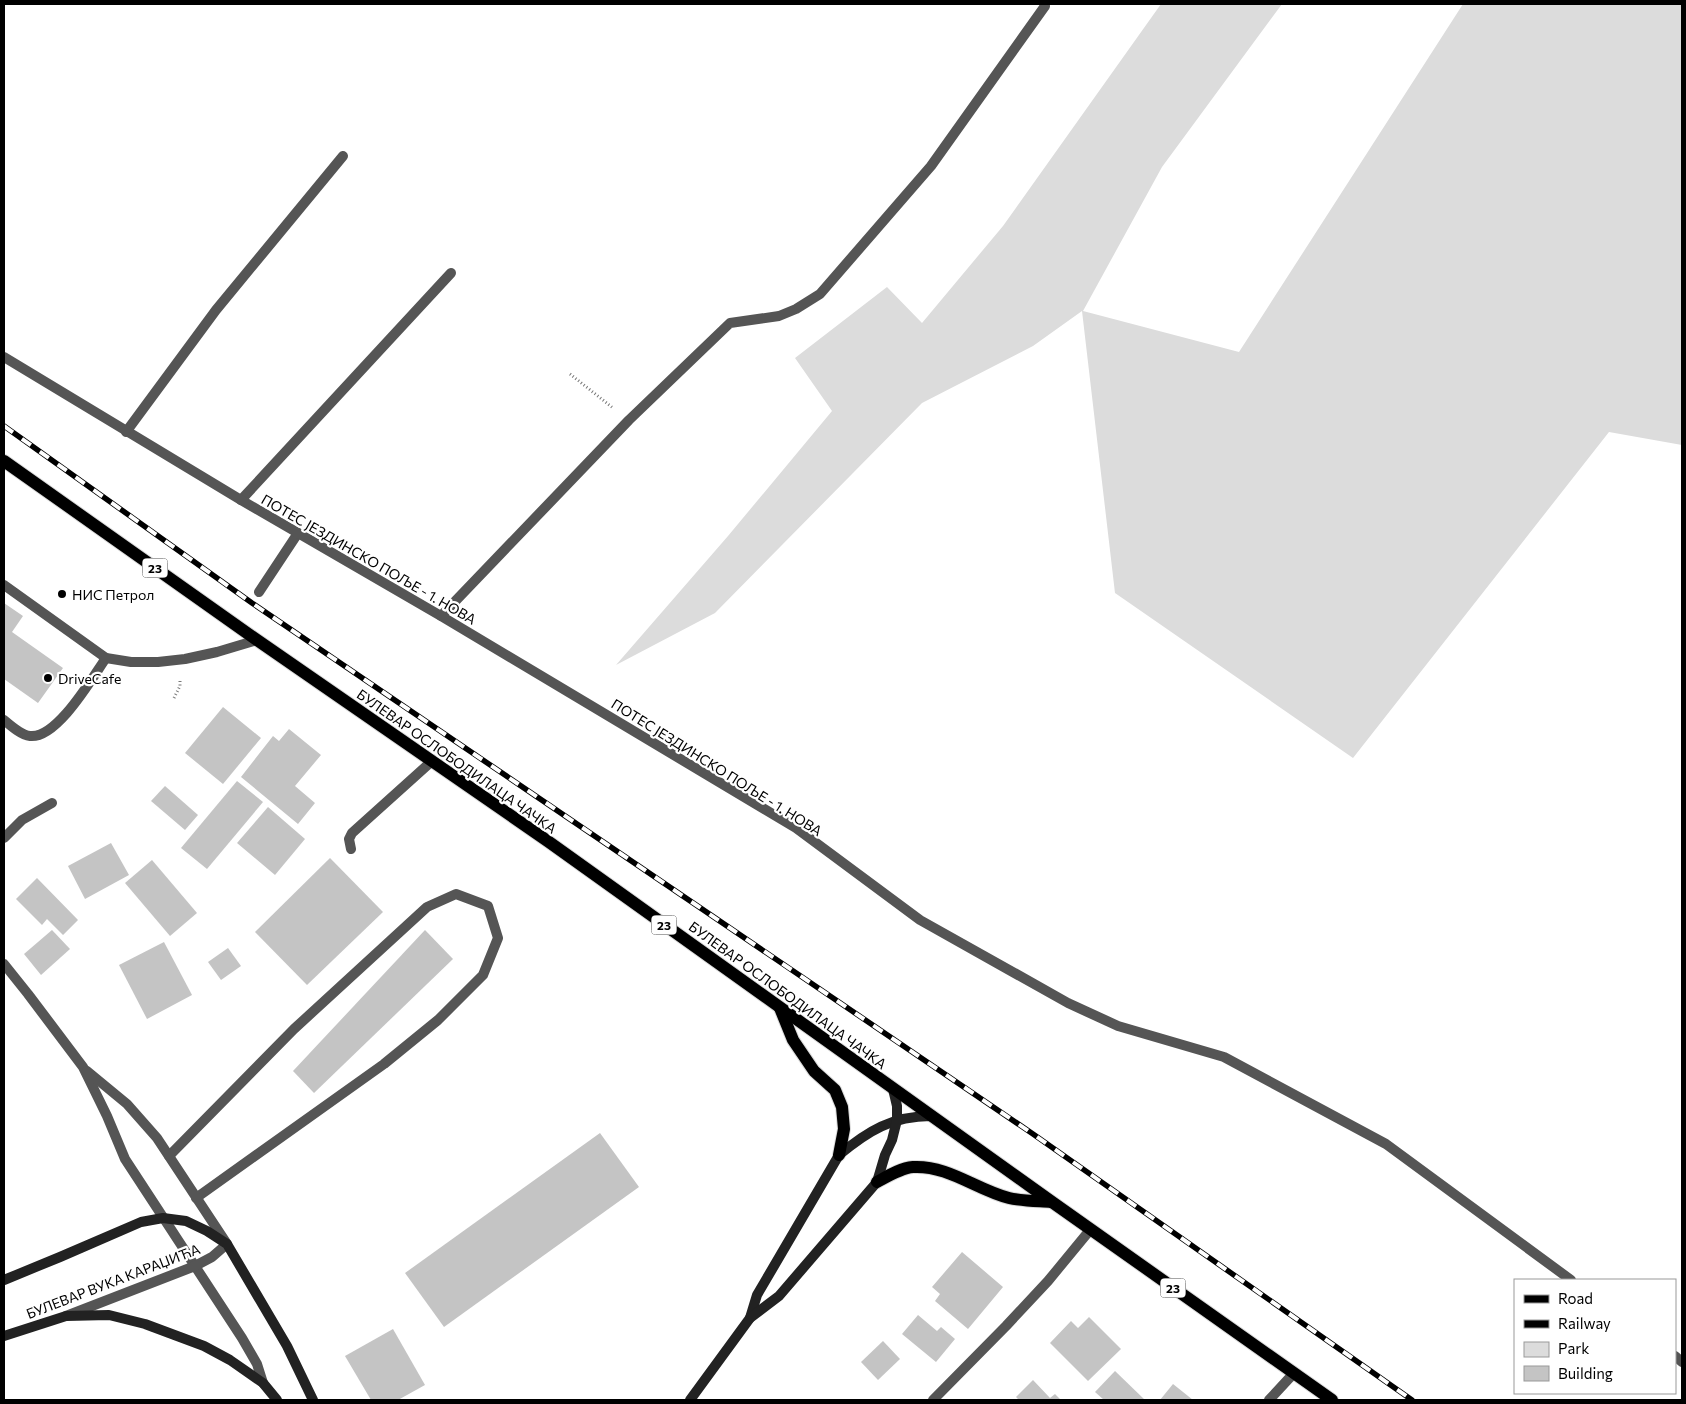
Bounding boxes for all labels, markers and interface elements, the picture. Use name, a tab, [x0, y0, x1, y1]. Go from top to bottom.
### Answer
street label: ПОТЕС ЈЕЗДИНСКО ПОЉЕ - 1. НОВА	[259, 490, 480, 628]
road number: 23	[142, 558, 168, 578]
place label: НИС Петрол	[72, 586, 154, 603]
marker: НИС Петрол	[56, 588, 68, 600]
place label: DriveCafe	[58, 670, 121, 687]
marker: DriveCafe	[42, 672, 54, 684]
street label: БУЛЕВАР ОСЛОБОДИЛАЦА ЧАЧКА	[354, 685, 561, 837]
street label: ПОТЕС ЈЕЗДИНСКО ПОЉЕ - 1. НОВА	[609, 695, 826, 839]
road number: 23	[652, 916, 676, 934]
street label: БУЛЕВАР ОСЛОБОДИЛАЦА ЧАЧКА	[686, 918, 890, 1073]
street label: БУЛЕВАР ВУКА КАРАЏИЋА	[24, 1240, 203, 1322]
road number: 23	[1160, 1278, 1186, 1298]
legend	[1514, 1279, 1676, 1394]
text: Road	[1558, 1289, 1593, 1307]
text: Railway	[1558, 1314, 1611, 1332]
text: Park	[1558, 1339, 1589, 1357]
text: Building	[1558, 1364, 1613, 1382]

